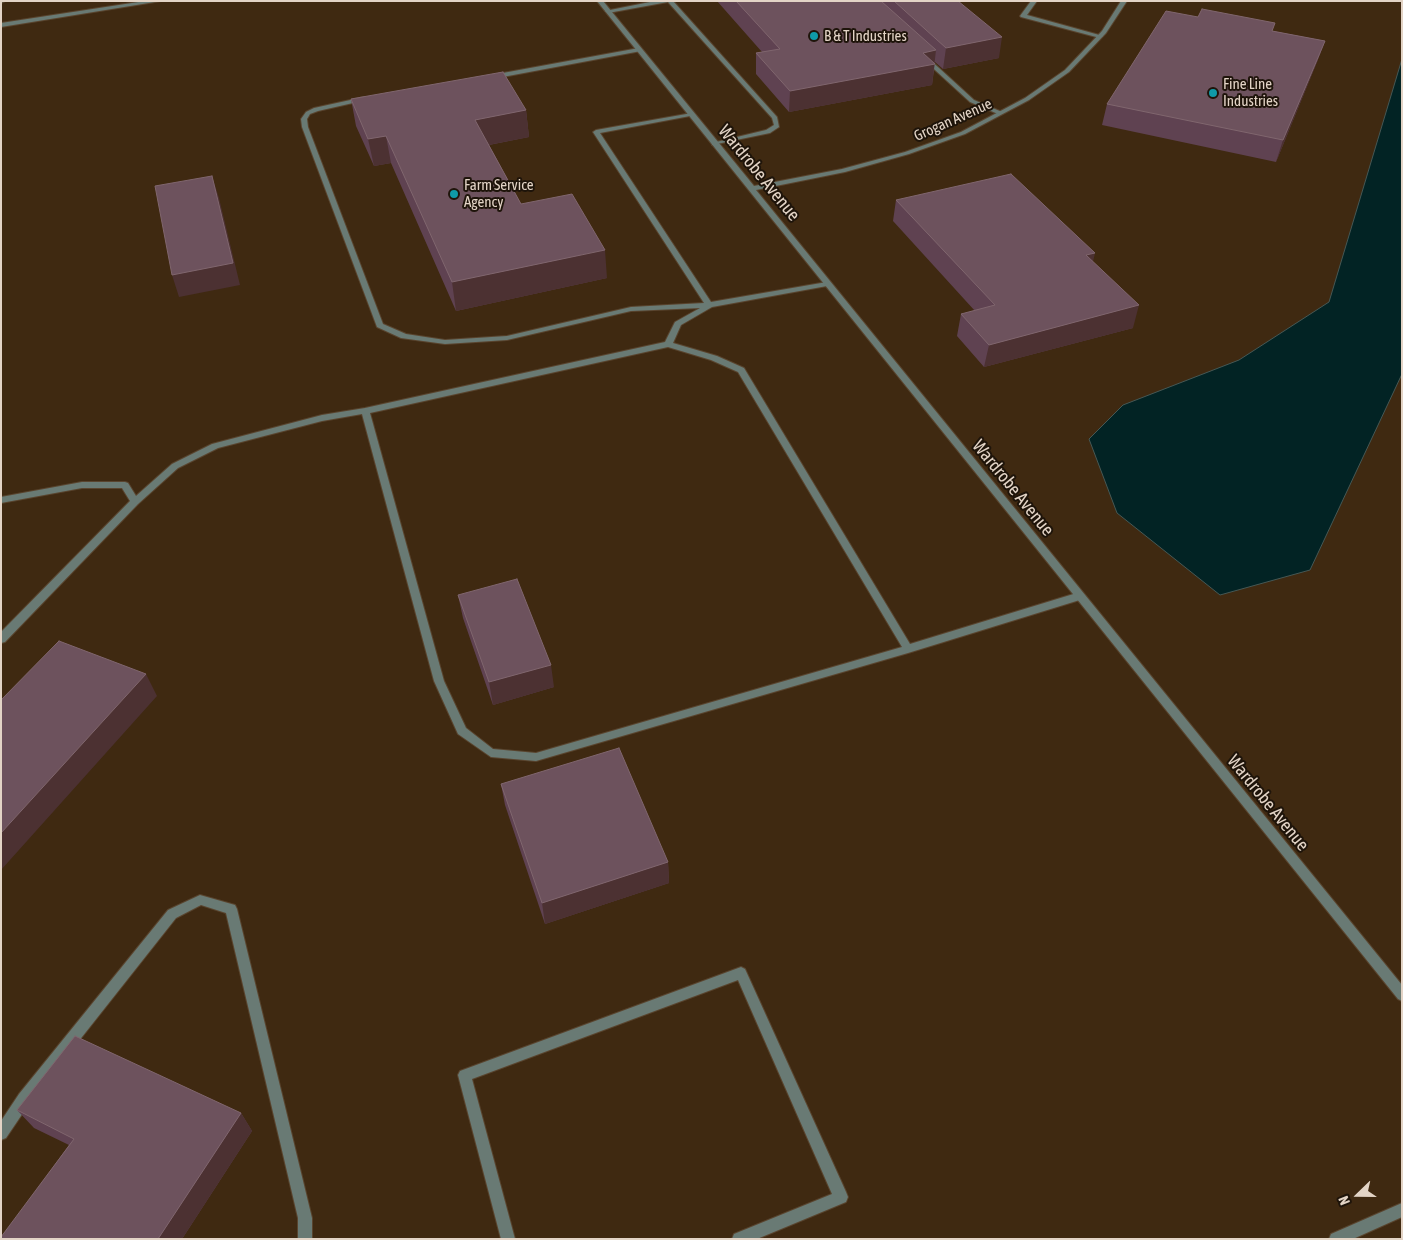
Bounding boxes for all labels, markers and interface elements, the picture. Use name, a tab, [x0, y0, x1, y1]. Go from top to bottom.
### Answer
place label: B & T Industries	[824, 27, 907, 45]
marker: B & T Industries	[808, 30, 820, 42]
place label: Fine Line Industries	[1223, 75, 1278, 110]
marker: Fine Line Industries	[1207, 87, 1219, 99]
street label: Grogan Avenue	[911, 95, 995, 145]
street label: Wardrobe Avenue	[714, 121, 804, 225]
place label: Farm Service Agency	[464, 176, 534, 211]
marker: Farm Service Agency	[448, 188, 460, 200]
street label: Wardrobe Avenue	[968, 436, 1058, 540]
street label: Wardrobe Avenue	[1223, 751, 1313, 855]
north arrow	[1333, 1170, 1383, 1220]
text: N	[1335, 1194, 1353, 1207]

